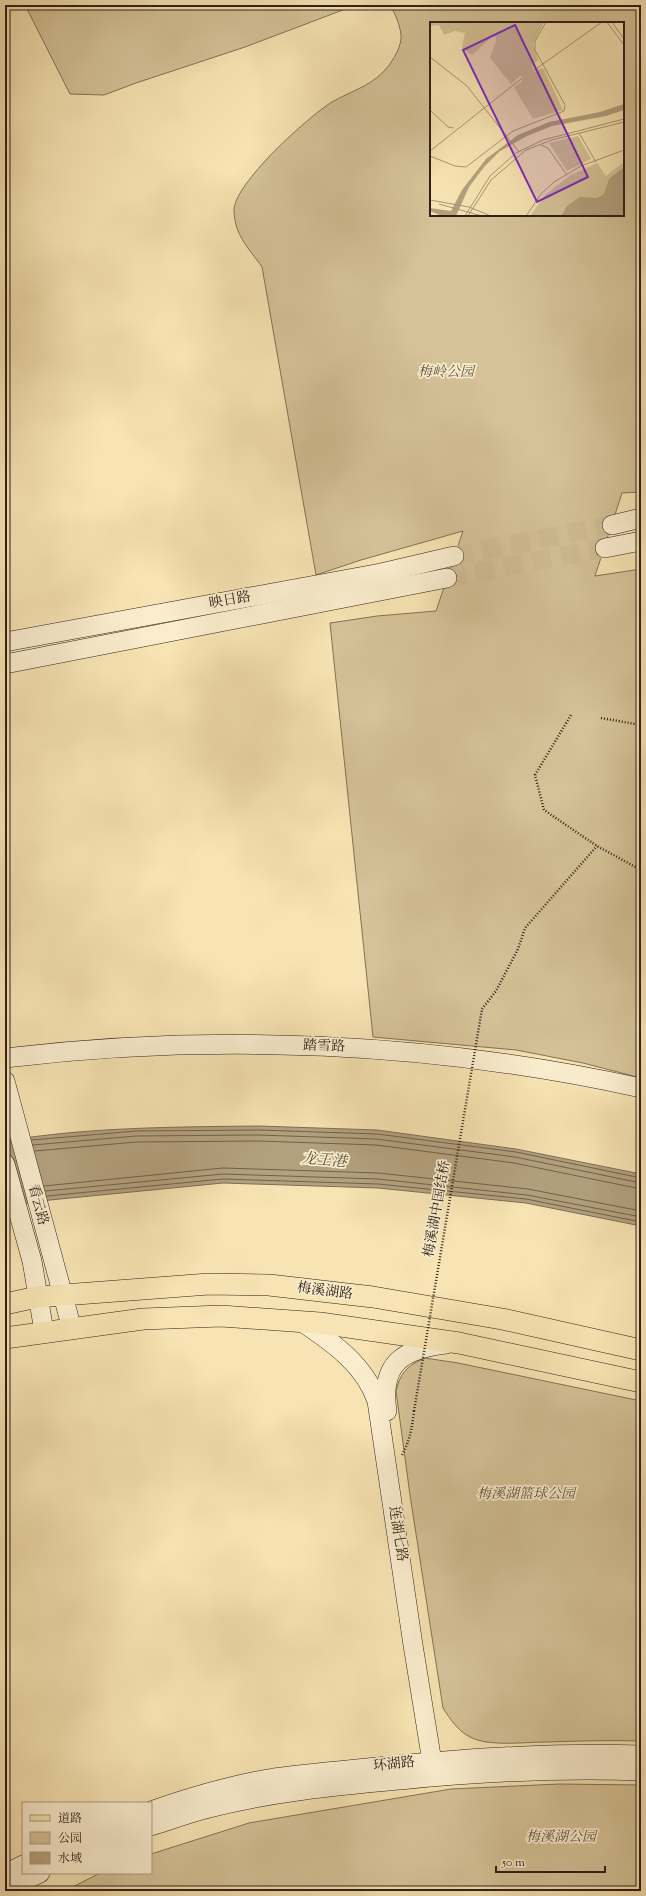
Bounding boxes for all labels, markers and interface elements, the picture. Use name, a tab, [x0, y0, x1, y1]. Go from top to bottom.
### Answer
inset map	[430, 22, 624, 216]
park label: 梅岭公园	[418, 363, 476, 383]
street label: 映日路	[208, 588, 252, 614]
street label: 踏雪路	[303, 1036, 345, 1058]
water label: 龙王港	[301, 1149, 349, 1174]
street label: 梅溪湖中国结桥	[420, 1159, 456, 1259]
street label: 看云路	[22, 1182, 52, 1228]
street label: 梅溪湖路	[296, 1279, 354, 1305]
park label: 梅溪湖篮球公园	[477, 1485, 577, 1505]
street label: 连湖七路	[383, 1505, 411, 1563]
street label: 环湖路	[372, 1753, 416, 1777]
legend	[22, 1802, 152, 1874]
text: 道路	[58, 1810, 82, 1828]
park label: 梅溪湖公园	[526, 1828, 598, 1848]
text: 公园	[58, 1830, 82, 1848]
scale bar	[496, 1848, 605, 1874]
text: 水域	[58, 1850, 82, 1868]
text: 50 m	[501, 1854, 525, 1872]

